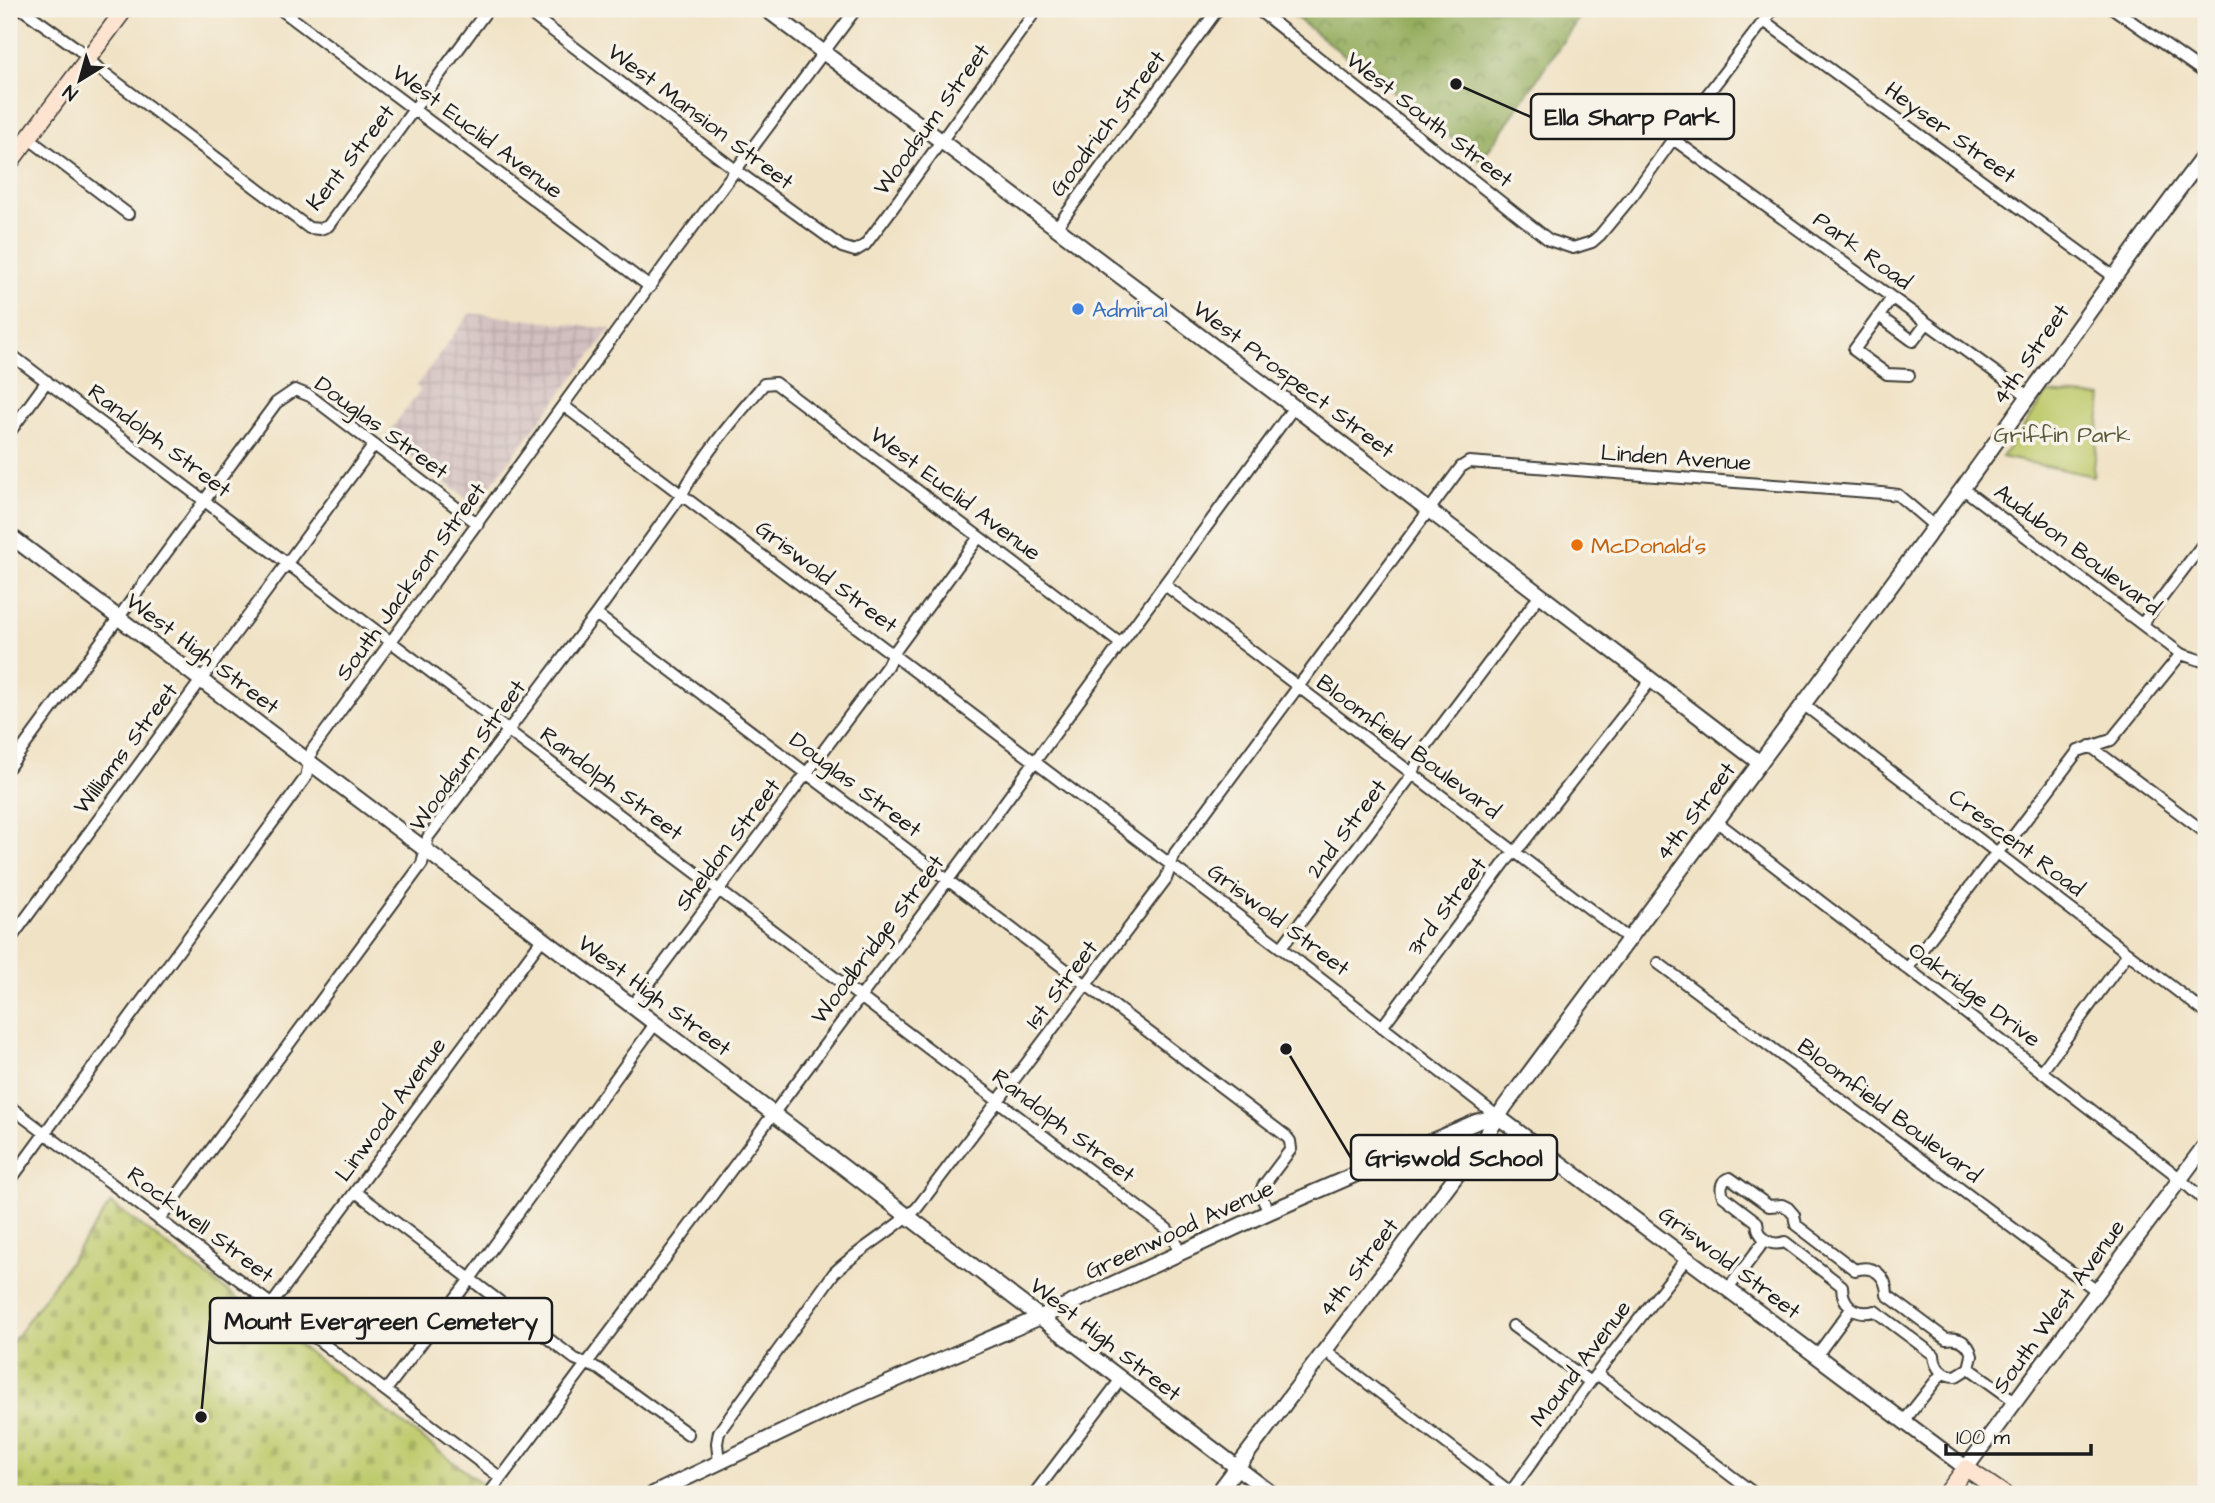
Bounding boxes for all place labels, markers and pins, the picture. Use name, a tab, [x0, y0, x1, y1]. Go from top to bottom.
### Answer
callout: Ella Sharp Park	[1531, 94, 1734, 139]
place label: Admiral	[1092, 294, 1168, 326]
marker: Admiral	[1070, 301, 1086, 317]
place label: McDonald's	[1591, 530, 1706, 562]
marker: McDonald's	[1569, 537, 1585, 553]
callout: Griswold School	[1351, 1135, 1557, 1180]
callout: Mount Evergreen Cemetery	[210, 1298, 552, 1343]

